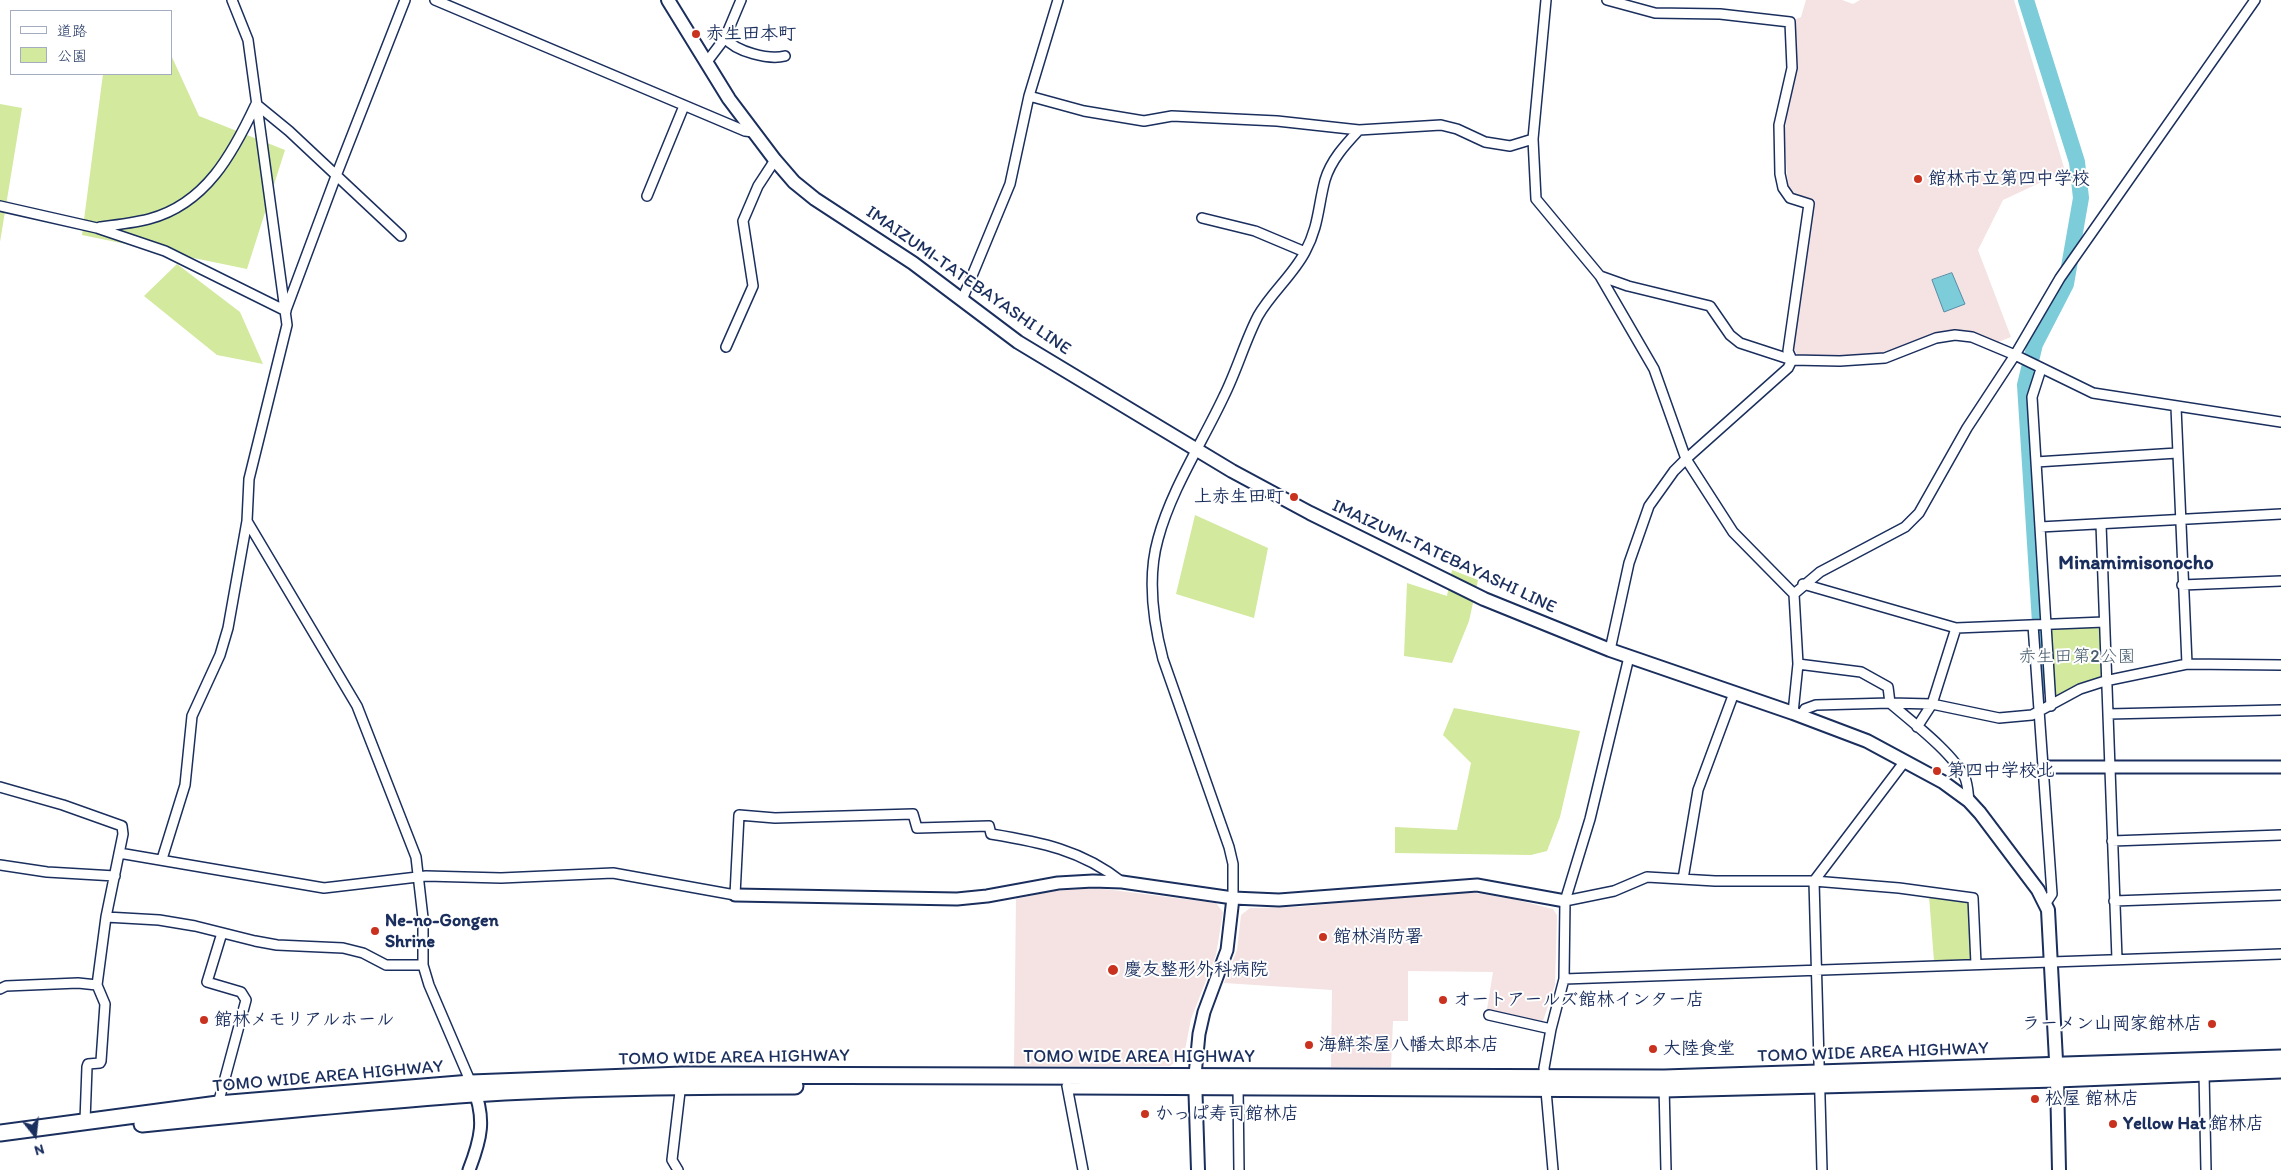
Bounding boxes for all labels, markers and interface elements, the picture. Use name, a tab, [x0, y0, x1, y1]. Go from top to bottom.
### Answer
legend	[10, 10, 172, 75]
text: 道路	[57, 22, 87, 40]
place label: 赤生田本町	[706, 23, 796, 45]
marker: 赤生田本町	[690, 28, 702, 40]
text: 公園	[57, 47, 87, 65]
place label: 館林市立第四中学校	[1928, 168, 2090, 190]
marker: 館林市立第四中学校	[1912, 173, 1924, 185]
street label: IMAIZUMI-TATEBAYASHI LINE	[861, 202, 1075, 360]
place label: 上赤生田町	[1194, 486, 1284, 508]
marker: 上赤生田町	[1288, 491, 1300, 503]
street label: IMAIZUMI-TATEBAYASHI LINE	[1328, 495, 1560, 619]
district label: Minamimisonocho	[2058, 552, 2214, 576]
park label: 赤生田第2公園	[2018, 646, 2136, 668]
place label: 第四中学校北	[1947, 760, 2055, 782]
marker: 第四中学校北	[1931, 765, 1943, 777]
place label: Ne-no-Gongen Shrine	[385, 910, 499, 952]
marker: Ne-no-Gongen Shrine	[369, 925, 381, 937]
place label: 館林消防署	[1333, 926, 1423, 948]
marker: 館林消防署	[1317, 931, 1329, 943]
place label: 慶友整形外科病院	[1124, 959, 1268, 981]
marker: 慶友整形外科病院	[1106, 963, 1120, 977]
place label: オートアールズ館林インター店	[1453, 989, 1704, 1011]
marker: オートアールズ館林インター店	[1437, 994, 1449, 1006]
place label: 館林メモリアルホール	[214, 1009, 394, 1031]
place label: ラーメン山岡家館林店	[2022, 1013, 2202, 1035]
marker: 館林メモリアルホール	[198, 1014, 210, 1026]
marker: ラーメン山岡家館林店	[2206, 1018, 2218, 1030]
place label: 海鮮茶屋八幡太郎本店	[1319, 1034, 1499, 1056]
place label: 大陸食堂	[1663, 1038, 1735, 1060]
street label: TOMO WIDE AREA HIGHWAY	[1757, 1038, 1989, 1068]
marker: 海鮮茶屋八幡太郎本店	[1303, 1039, 1315, 1051]
marker: 大陸食堂	[1647, 1043, 1659, 1055]
street label: TOMO WIDE AREA HIGHWAY	[618, 1045, 850, 1071]
street label: TOMO WIDE AREA HIGHWAY	[1023, 1046, 1255, 1068]
street label: TOMO WIDE AREA HIGHWAY	[212, 1056, 444, 1098]
place label: 松屋 館林店	[2045, 1088, 2139, 1110]
marker: 松屋 館林店	[2029, 1093, 2041, 1105]
place label: かっぱ寿司館林店	[1155, 1103, 1299, 1125]
marker: かっぱ寿司館林店	[1139, 1108, 1151, 1120]
north arrow	[10, 1110, 60, 1160]
place label: Yellow Hat 館林店	[2123, 1113, 2264, 1135]
marker: Yellow Hat 館林店	[2107, 1118, 2119, 1130]
text: N	[32, 1140, 46, 1159]

